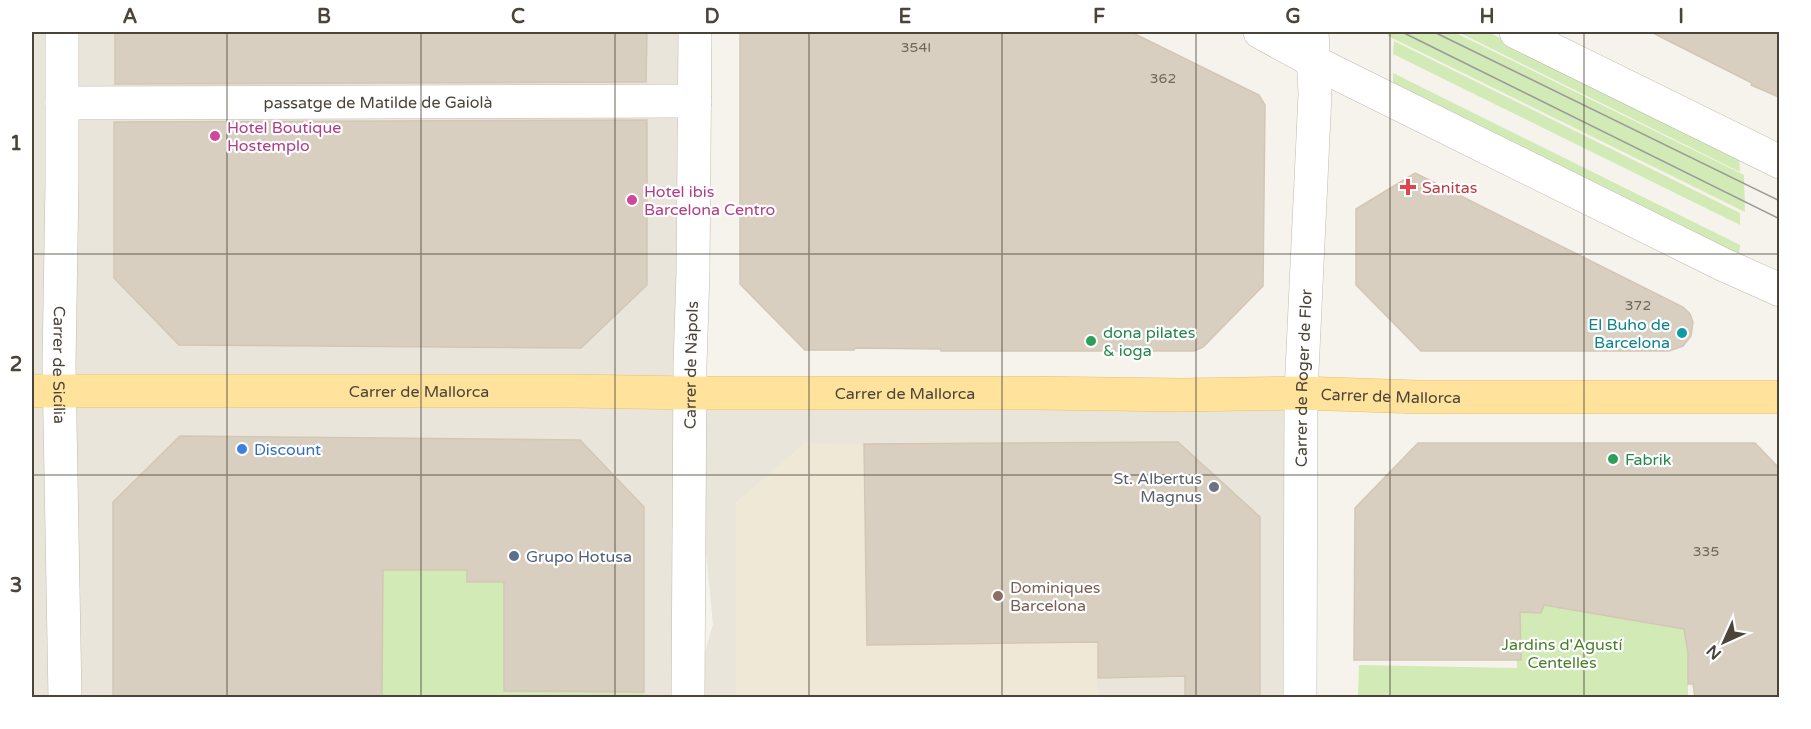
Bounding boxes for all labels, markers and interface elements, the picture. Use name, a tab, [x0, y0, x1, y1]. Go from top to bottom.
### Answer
text: A	[123, 5, 138, 29]
text: B	[317, 5, 331, 29]
text: C	[511, 5, 525, 29]
text: D	[704, 5, 720, 29]
text: E	[899, 5, 912, 29]
text: F	[1093, 5, 1105, 29]
text: G	[1285, 5, 1301, 29]
text: H	[1479, 5, 1495, 29]
text: I	[1678, 5, 1684, 29]
house number: 354I	[901, 39, 931, 56]
house number: 362	[1150, 70, 1176, 87]
street label: passatge de Matilde de Gaiolà	[264, 93, 492, 113]
place label: Hotel Boutique Hostemplo	[227, 118, 341, 156]
marker: Hotel Boutique Hostemplo	[208, 129, 222, 143]
text: 1	[10, 132, 22, 156]
marker: Sanitas	[1399, 178, 1417, 196]
place label: Sanitas	[1422, 178, 1477, 198]
place label: Hotel ibis Barcelona Centro	[644, 182, 775, 220]
marker: Hotel ibis Barcelona Centro	[625, 193, 639, 207]
street label: Carrer de Roger de Flor	[1292, 288, 1317, 467]
house number: 372	[1625, 297, 1651, 314]
street label: Carrer de Nàpols	[681, 301, 703, 429]
street label: Carrer de Sicília	[48, 306, 69, 424]
place label: El Buho de Barcelona	[1588, 315, 1670, 353]
place label: dona pilates & ioga	[1103, 323, 1195, 361]
marker: El Buho de Barcelona	[1675, 326, 1689, 340]
marker: dona pilates & ioga	[1084, 334, 1098, 348]
text: 2	[10, 353, 22, 377]
street label: Carrer de Mallorca	[349, 382, 489, 402]
street label: Carrer de Mallorca	[835, 384, 975, 404]
street label: Carrer de Mallorca	[1320, 385, 1461, 408]
place label: Discount	[254, 440, 321, 460]
marker: Discount	[235, 442, 249, 456]
place label: Fabrik	[1625, 450, 1672, 470]
marker: Fabrik	[1606, 452, 1620, 466]
place label: St. Albertus Magnus	[1113, 469, 1202, 507]
marker: St. Albertus Magnus	[1207, 480, 1221, 494]
house number: 335	[1693, 543, 1719, 560]
place label: Grupo Hotusa	[526, 547, 632, 567]
marker: Grupo Hotusa	[507, 549, 521, 563]
text: 3	[10, 574, 22, 598]
place label: Dominiques Barcelona	[1010, 578, 1100, 616]
marker: Dominiques Barcelona	[991, 589, 1005, 603]
north arrow	[1694, 612, 1754, 672]
park label: Jardins d'Agustí Centelles	[1502, 635, 1622, 673]
text: N	[1702, 640, 1726, 664]

